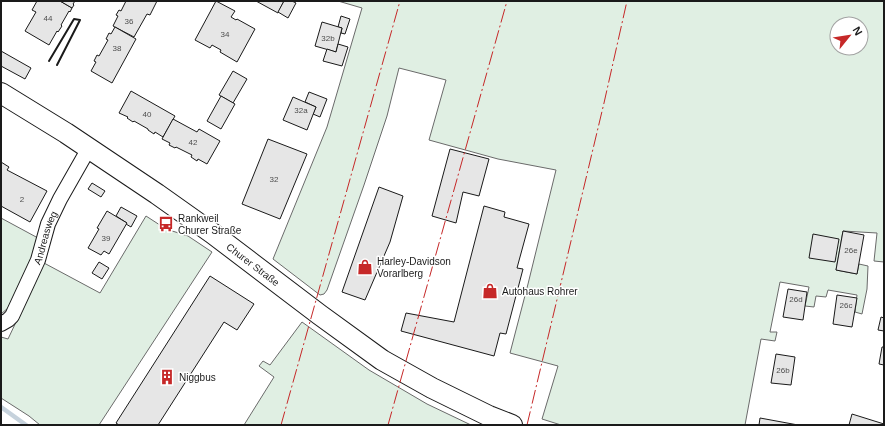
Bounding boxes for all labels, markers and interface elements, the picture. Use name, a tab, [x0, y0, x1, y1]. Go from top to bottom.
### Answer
house number: 44	[44, 14, 53, 23]
north arrow	[829, 16, 869, 56]
house number: 36	[125, 17, 134, 26]
text: N	[850, 25, 865, 37]
house number: 34	[221, 30, 230, 39]
house number: 32b	[321, 34, 335, 43]
house number: 38	[113, 44, 122, 53]
house number: 32a	[294, 106, 308, 115]
house number: 40	[143, 110, 152, 119]
house number: 42	[189, 138, 198, 147]
house number: 32	[270, 175, 279, 184]
house number: 2	[20, 195, 25, 204]
street label: Andreasweg	[31, 209, 59, 266]
place label: Rankweil Churer Straße	[178, 213, 242, 236]
bus stop icon: Rankweil Churer Straße	[157, 215, 175, 233]
house number: 39	[102, 234, 111, 243]
street label: Churer Straße	[225, 241, 282, 288]
house number: 26e	[844, 246, 858, 255]
place label: Harley-Davidson Vorarlberg	[377, 256, 451, 279]
shop icon: Harley-Davidson Vorarlberg	[356, 258, 374, 276]
shop icon: Autohaus Rohrer	[481, 282, 499, 300]
place label: Autohaus Rohrer	[502, 286, 578, 297]
house number: 26d	[789, 295, 803, 304]
house number: 26c	[840, 301, 852, 310]
house number: 26b	[776, 366, 790, 375]
building icon: Niggbus	[158, 368, 176, 386]
place label: Niggbus	[179, 372, 216, 383]

